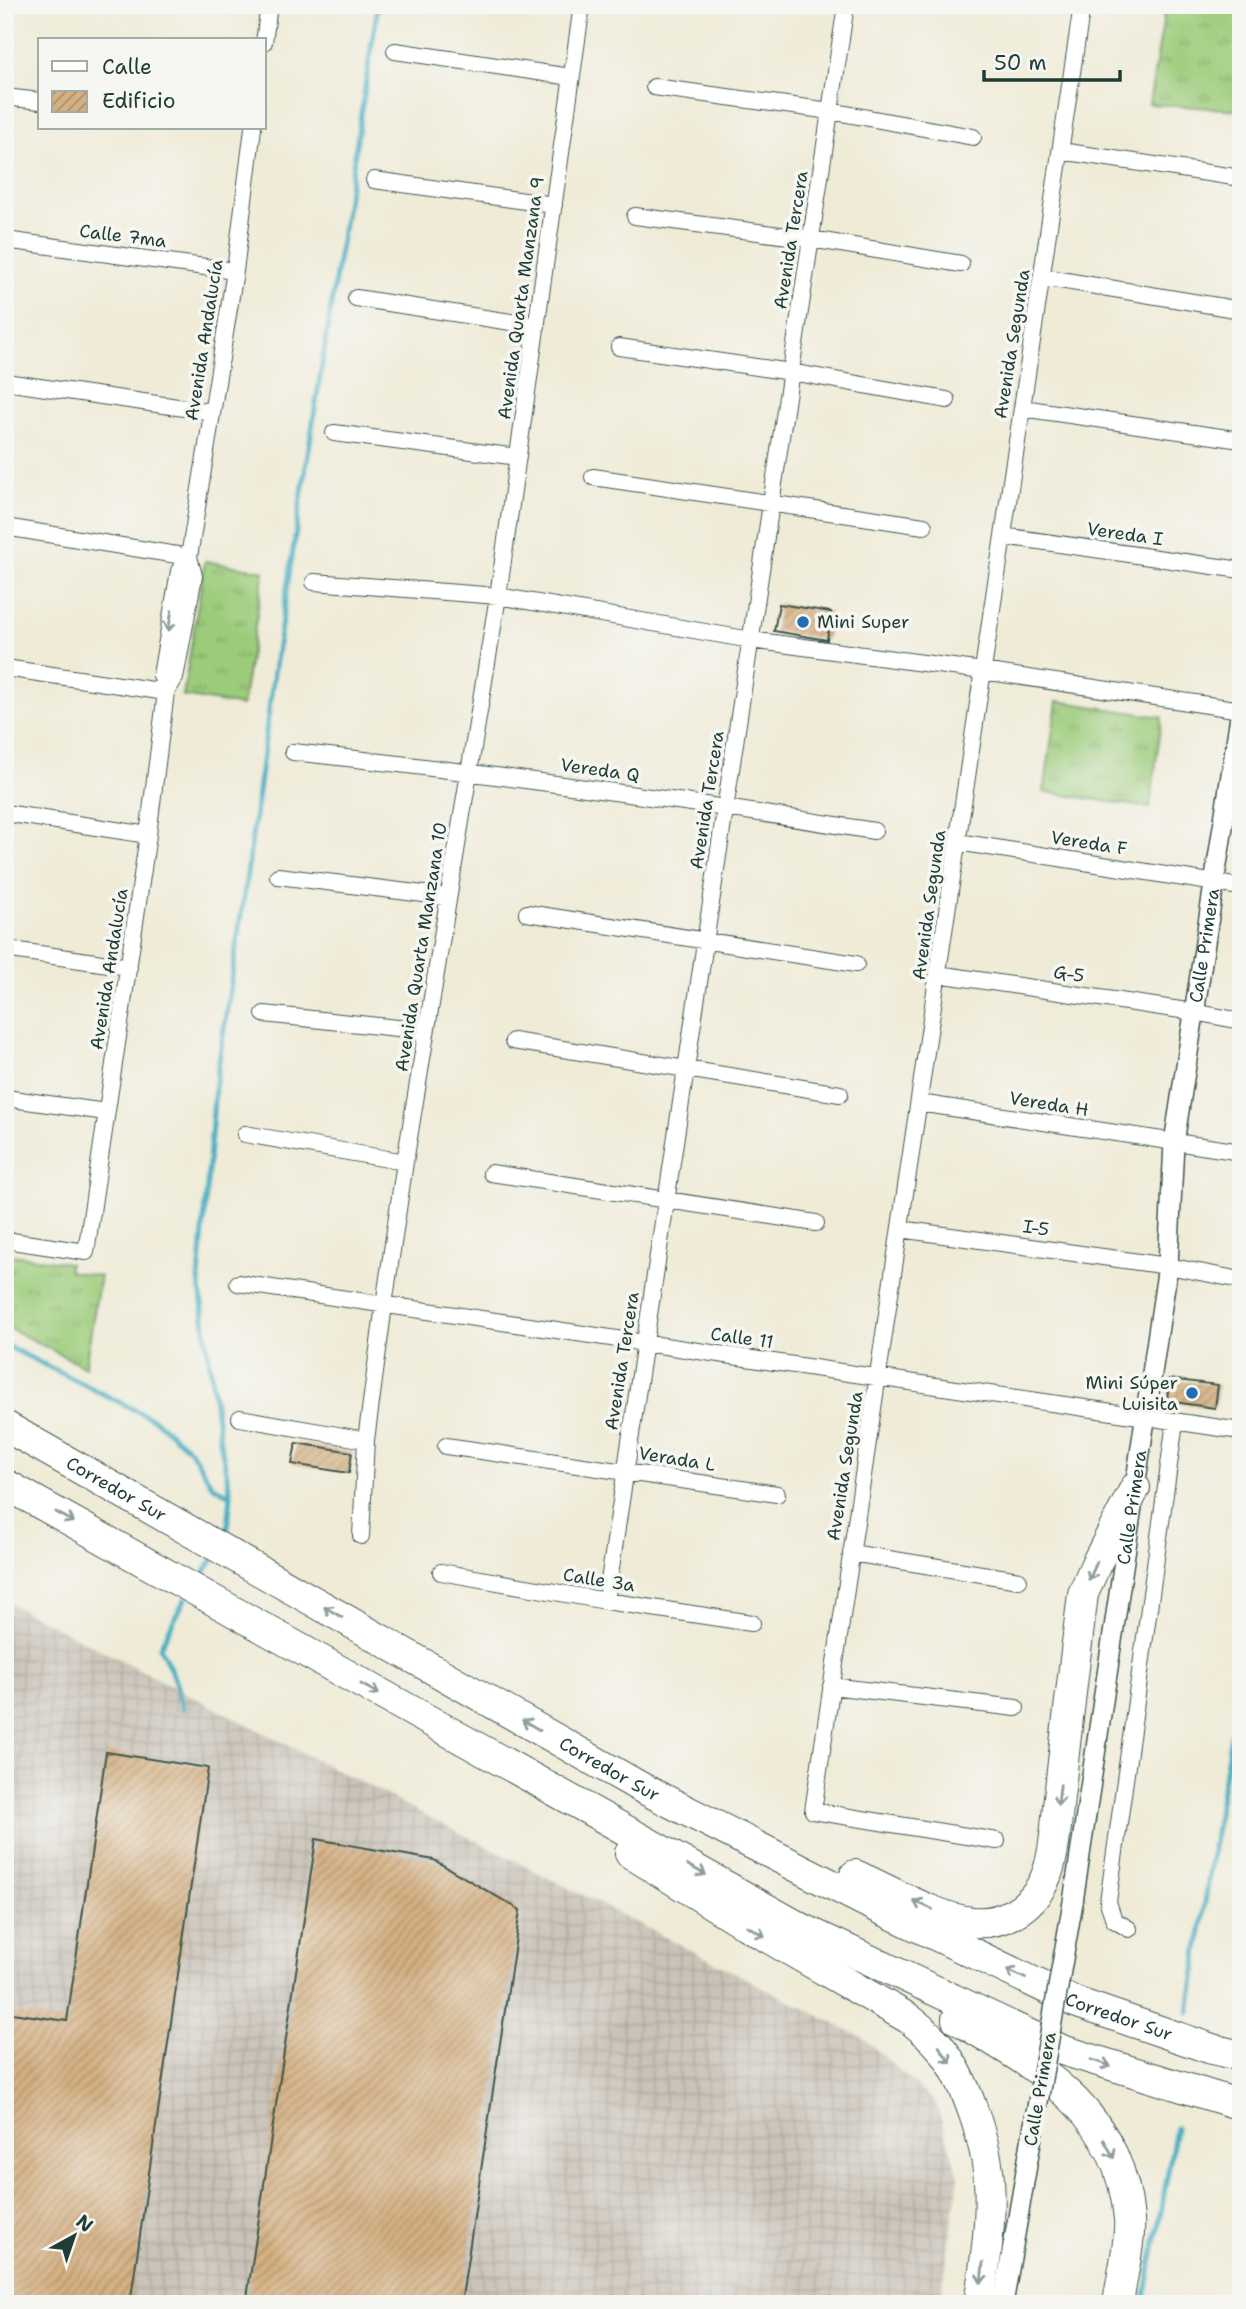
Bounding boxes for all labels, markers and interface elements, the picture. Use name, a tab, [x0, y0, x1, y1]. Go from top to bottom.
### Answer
legend	[38, 38, 266, 130]
scale bar	[984, 38, 1120, 82]
text: 50 m	[994, 49, 1047, 77]
text: Calle	[102, 53, 152, 81]
text: Edificio	[102, 87, 175, 115]
street label: Avenida Tercera	[768, 169, 814, 311]
street label: Avenida Quarta Manzana 9	[492, 175, 550, 421]
street label: Calle 7ma	[78, 219, 168, 253]
street label: Avenida Andalucía	[179, 258, 229, 422]
street label: Avenida Segunda	[988, 267, 1036, 421]
street label: Vereda I	[1085, 517, 1165, 551]
one-way arrow	[163, 609, 176, 632]
place label: Mini Super	[817, 610, 910, 634]
marker: Mini Super	[795, 614, 811, 630]
street label: Avenida Tercera	[684, 729, 730, 871]
street label: Vereda Q	[559, 753, 641, 787]
street label: Avenida Quarta Manzana 10	[389, 821, 453, 1073]
street label: Vereda F	[1049, 825, 1129, 861]
street label: Avenida Segunda	[907, 829, 951, 981]
street label: Avenida Andalucía	[84, 887, 134, 1051]
street label: Calle Primera	[1184, 887, 1225, 1005]
street label: G-5	[1052, 960, 1086, 988]
street label: Vereda H	[1008, 1086, 1090, 1122]
street label: I-5	[1021, 1214, 1051, 1242]
street label: Avenida Tercera	[599, 1290, 645, 1432]
street label: Calle 11	[709, 1322, 775, 1354]
place label: Mini Súper Luisita	[1085, 1371, 1178, 1416]
marker: Mini Súper Luisita	[1184, 1385, 1200, 1401]
street label: Avenida Segunda	[821, 1389, 869, 1543]
street label: Verada L	[637, 1441, 717, 1477]
street label: Calle Primera	[1112, 1448, 1152, 1566]
street label: Corredor Sur	[62, 1451, 171, 1527]
one-way arrow	[54, 1510, 74, 1524]
one-way arrow	[1086, 1560, 1099, 1581]
street label: Calle 3a	[561, 1562, 637, 1598]
one-way arrow	[323, 1605, 343, 1619]
one-way arrow	[359, 1683, 380, 1696]
one-way arrow	[521, 1718, 541, 1732]
street label: Corredor Sur	[555, 1731, 664, 1807]
one-way arrow	[1052, 1783, 1065, 1806]
one-way arrow	[687, 1863, 707, 1877]
one-way arrow	[913, 1898, 934, 1912]
one-way arrow	[746, 1924, 766, 1938]
one-way arrow	[1006, 1967, 1027, 1981]
street label: Corredor Sur	[1061, 1987, 1176, 2047]
street label: Calle Primera	[1018, 2030, 1062, 2148]
one-way arrow	[938, 2045, 952, 2064]
one-way arrow	[1090, 2057, 1112, 2070]
one-way arrow	[1103, 2139, 1117, 2159]
north arrow	[38, 2200, 108, 2270]
text: N	[71, 2209, 98, 2238]
one-way arrow	[976, 2261, 989, 2284]

